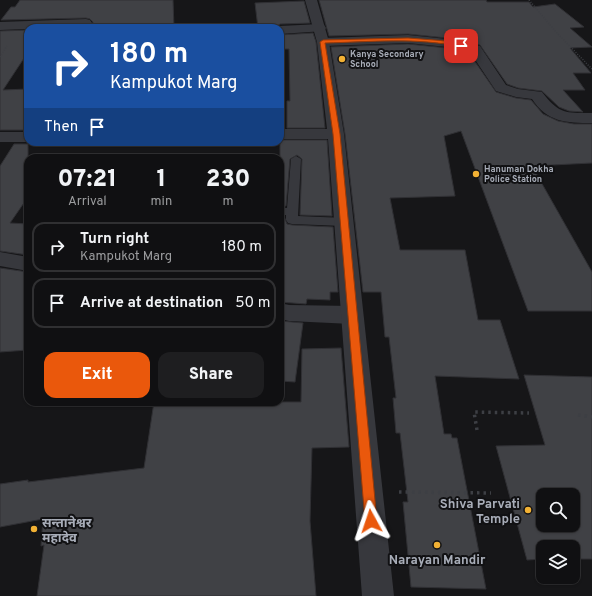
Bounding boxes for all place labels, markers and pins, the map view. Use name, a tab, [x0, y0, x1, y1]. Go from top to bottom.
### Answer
pin	[444, 29, 478, 63]
place label: Kanya Secondary School	[350, 49, 424, 70]
marker: Kanya Secondary School	[337, 54, 347, 64]
place label: Hanuman Dokha Police Station	[484, 164, 554, 185]
marker: Hanuman Dokha Police Station	[471, 169, 481, 179]
place label: Shiva Parvati Temple	[440, 497, 520, 528]
marker: Shiva Parvati Temple	[523, 505, 533, 515]
place label: सन्तानेश्वर महादेव	[42, 515, 92, 547]
marker: सन्तानेश्वर महादेव	[29, 524, 39, 534]
marker: Narayan Mandir	[432, 540, 442, 550]
place label: Narayan Mandir	[389, 553, 486, 569]

